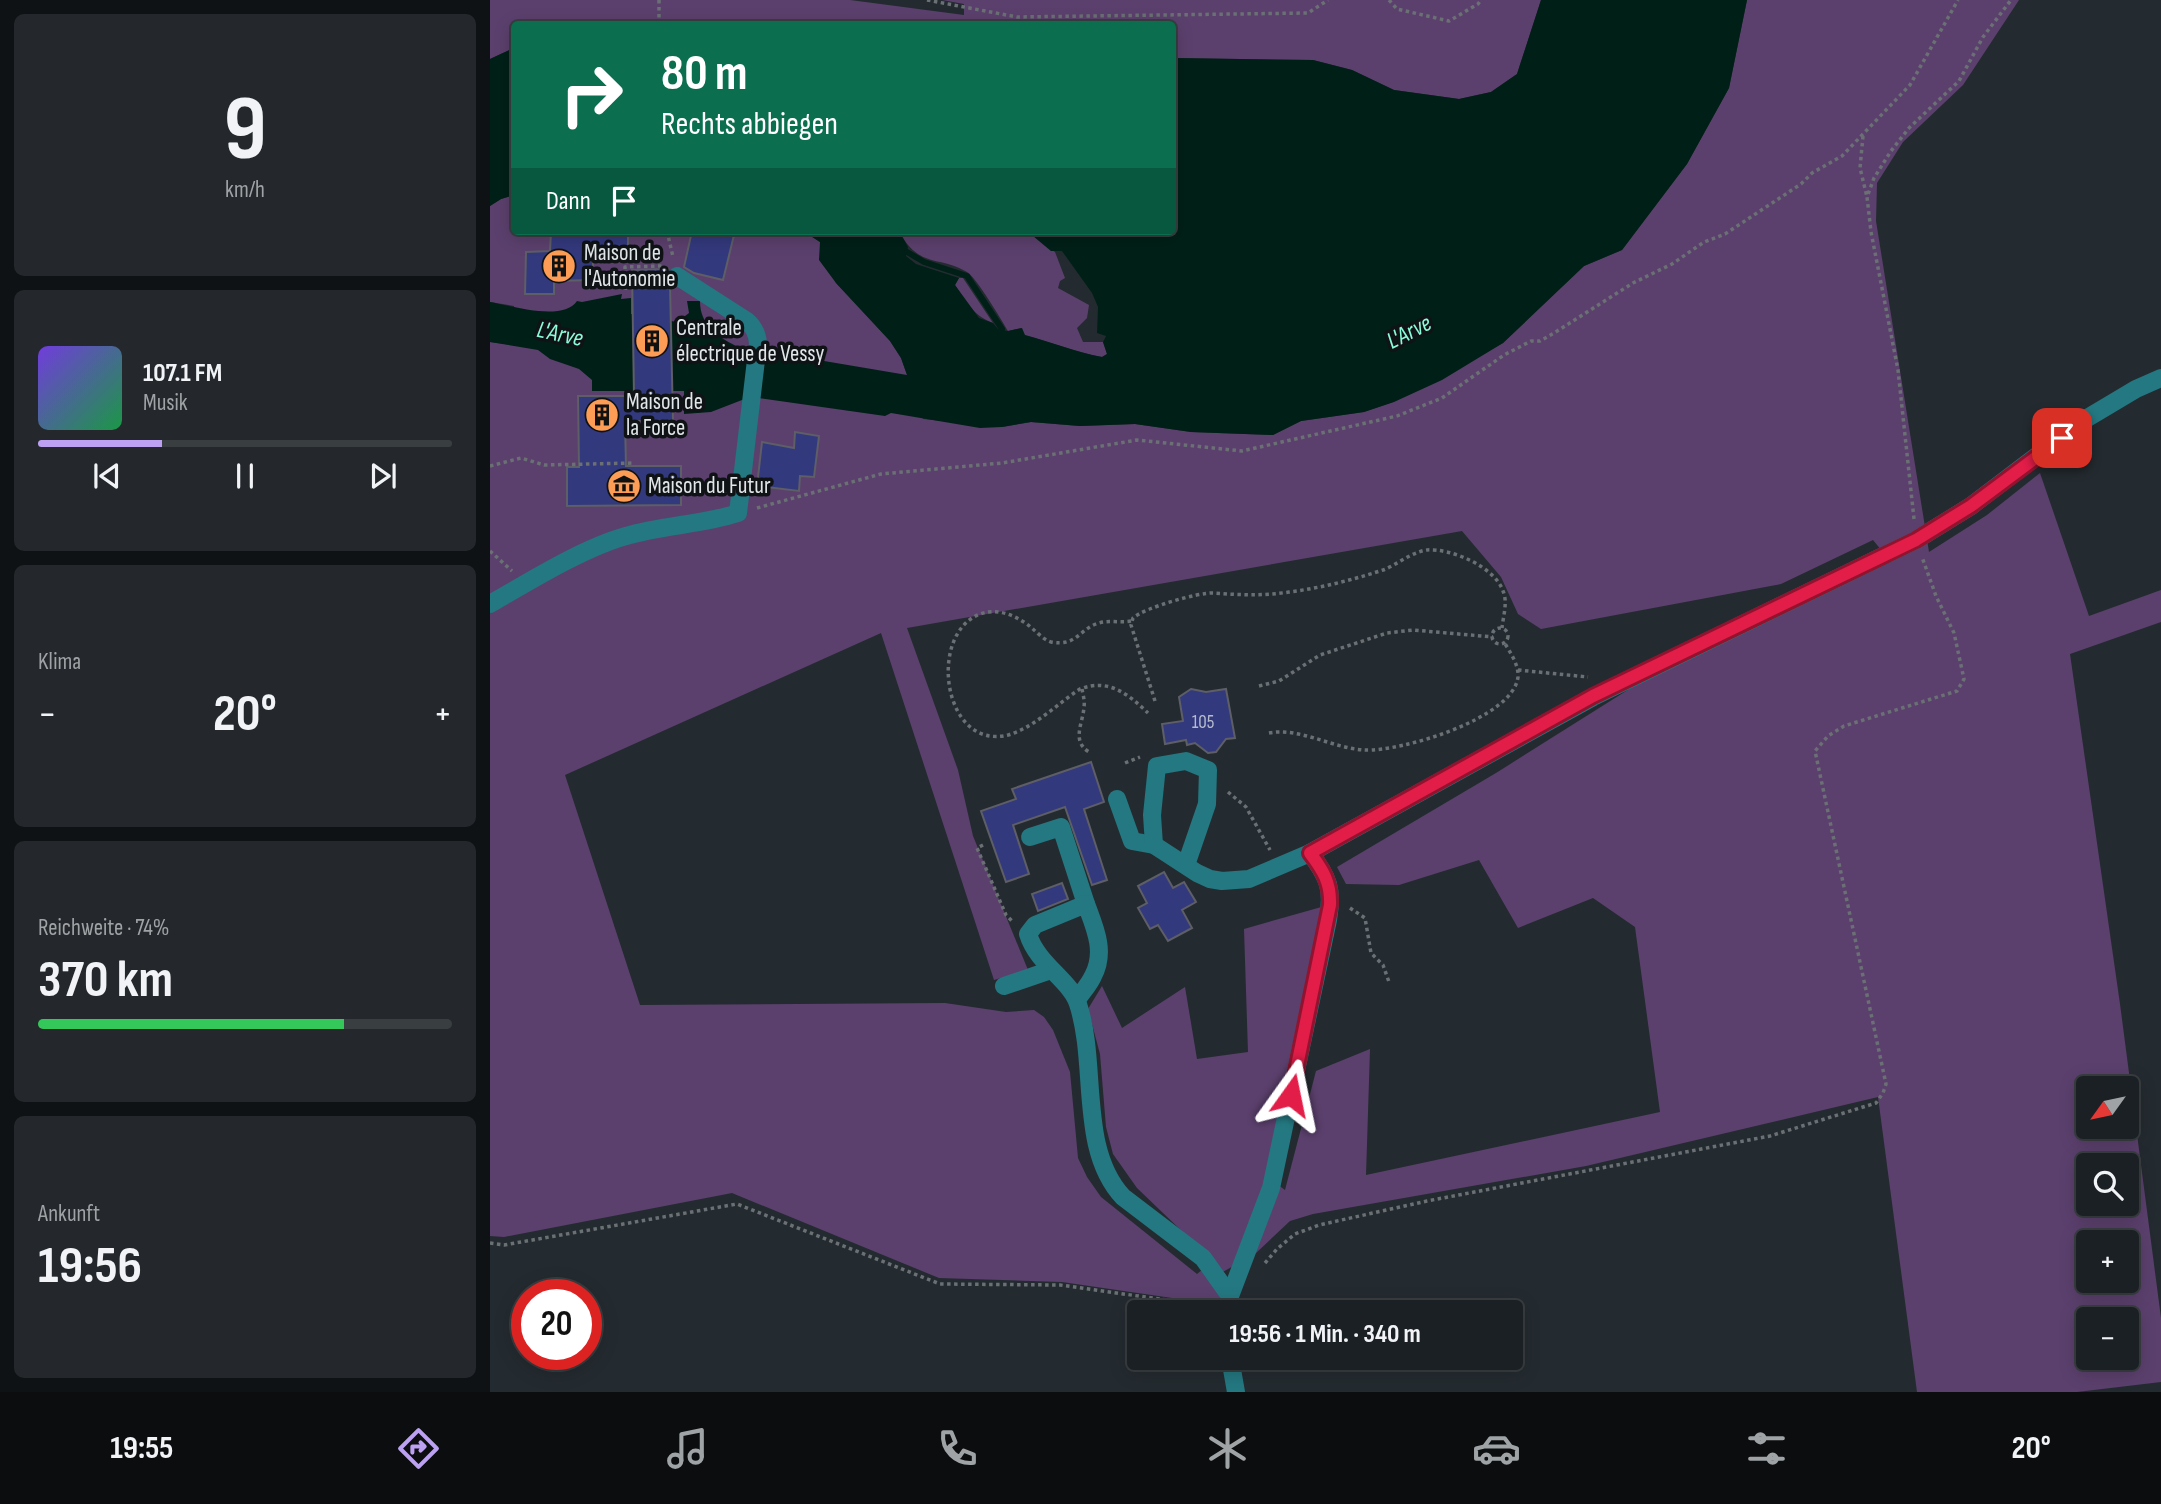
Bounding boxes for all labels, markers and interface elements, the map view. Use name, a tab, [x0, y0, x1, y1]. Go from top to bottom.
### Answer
text: 80 m	[661, 45, 748, 104]
icon: right	[546, 49, 637, 140]
text: 9	[223, 76, 267, 185]
text: Rechts abbiegen	[661, 105, 838, 144]
text: km/h	[225, 176, 265, 204]
icon: arrive	[605, 182, 643, 220]
text: Dann	[546, 186, 591, 217]
place label: Maison de l'Autonomie	[584, 239, 675, 293]
building icon: Maison de l'Autonomie	[540, 247, 578, 285]
water label: L'Arve	[1382, 308, 1436, 356]
place label: Centrale électrique de Vessy	[676, 314, 824, 368]
water label: L'Arve	[534, 315, 586, 353]
building icon: Centrale électrique de Vessy	[633, 322, 671, 360]
text: 107.1 FM	[143, 358, 222, 389]
place label: Maison de la Force	[626, 388, 703, 442]
text: Musik	[143, 389, 188, 417]
building icon: Maison de la Force	[583, 396, 621, 434]
pin	[2032, 408, 2092, 468]
icon: arrive	[2043, 419, 2081, 457]
icon: previous	[88, 457, 126, 495]
icon: pause	[226, 457, 264, 495]
icon: next	[364, 457, 402, 495]
museum icon: Maison du Futur	[605, 467, 643, 505]
place label: Maison du Futur	[648, 472, 771, 500]
text: Klima	[38, 648, 81, 676]
text: 20°	[213, 683, 277, 746]
text: −	[38, 692, 57, 737]
text: +	[433, 692, 452, 737]
house number: 105	[1192, 711, 1214, 734]
text: Reichweite · 74%	[38, 914, 170, 942]
text: 370 km	[38, 949, 173, 1012]
position arrow	[1254, 1058, 1328, 1132]
north arrow	[2076, 1076, 2138, 1139]
map controls	[2076, 1076, 2139, 1370]
button: search	[2076, 1153, 2139, 1216]
text: Ankunft	[38, 1200, 100, 1228]
button: +	[2076, 1230, 2139, 1293]
text: 19:56	[38, 1235, 142, 1298]
speed limit sign: 20	[511, 1279, 602, 1370]
button: −	[2076, 1307, 2139, 1370]
text: 19:56 · 1 Min. · 340 m	[1229, 1319, 1421, 1350]
icon: directions	[394, 1424, 443, 1473]
icon: music	[663, 1424, 712, 1473]
icon: phone	[933, 1424, 982, 1473]
icon: climate	[1203, 1424, 1252, 1473]
icon: car	[1472, 1424, 1521, 1473]
icon: filters	[1742, 1424, 1791, 1473]
text: 19:55	[110, 1429, 173, 1468]
text: 20°	[2011, 1429, 2051, 1468]

